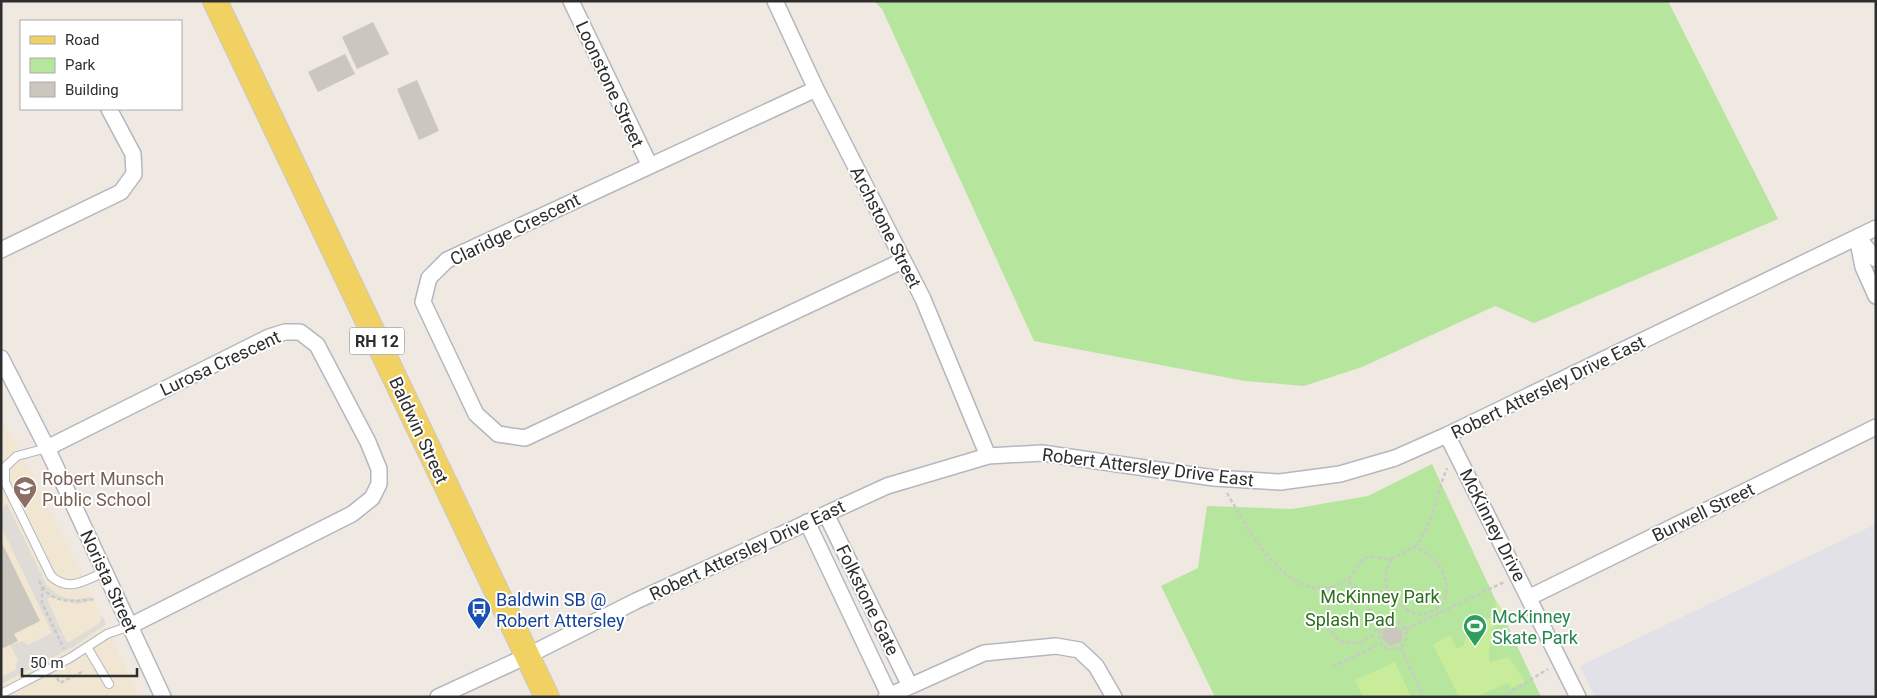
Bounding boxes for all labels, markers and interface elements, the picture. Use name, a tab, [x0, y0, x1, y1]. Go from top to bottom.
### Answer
street label: Loonstone Street	[572, 18, 648, 151]
legend	[20, 20, 182, 110]
text: Road	[65, 31, 99, 49]
text: Park	[65, 56, 96, 74]
text: Building	[65, 81, 119, 99]
street label: Archstone Street	[846, 163, 926, 291]
street label: Claridge Crescent	[447, 188, 583, 270]
street label: Lurosa Crescent	[157, 326, 284, 400]
road number: RH 12	[350, 328, 404, 354]
street label: Robert Attersley Drive East	[1448, 331, 1648, 443]
street label: Baldwin Street	[385, 373, 453, 487]
street label: Robert Attersley Drive East	[1041, 444, 1255, 490]
street label: McKinney Drive	[1456, 465, 1530, 585]
place label: Robert Munsch Public School	[42, 468, 164, 510]
school or university icon: Robert Munsch Public School	[12, 475, 38, 509]
street label: Burwell Street	[1648, 478, 1758, 546]
street label: Robert Attersley Drive East	[646, 495, 848, 605]
street label: Norista Street	[76, 526, 142, 636]
street label: Folkstone Gate	[832, 541, 904, 659]
park label: McKinney Park	[1320, 586, 1441, 607]
place label: Baldwin SB @ Robert Attersley	[496, 589, 625, 631]
bus stop icon: Baldwin SB @ Robert Attersley	[466, 596, 492, 630]
place label: McKinney Skate Park	[1492, 606, 1579, 648]
park label: Splash Pad	[1305, 609, 1395, 630]
sports icon: McKinney Skate Park	[1462, 613, 1488, 647]
scale bar	[22, 646, 138, 678]
text: 50 m	[30, 654, 64, 672]

